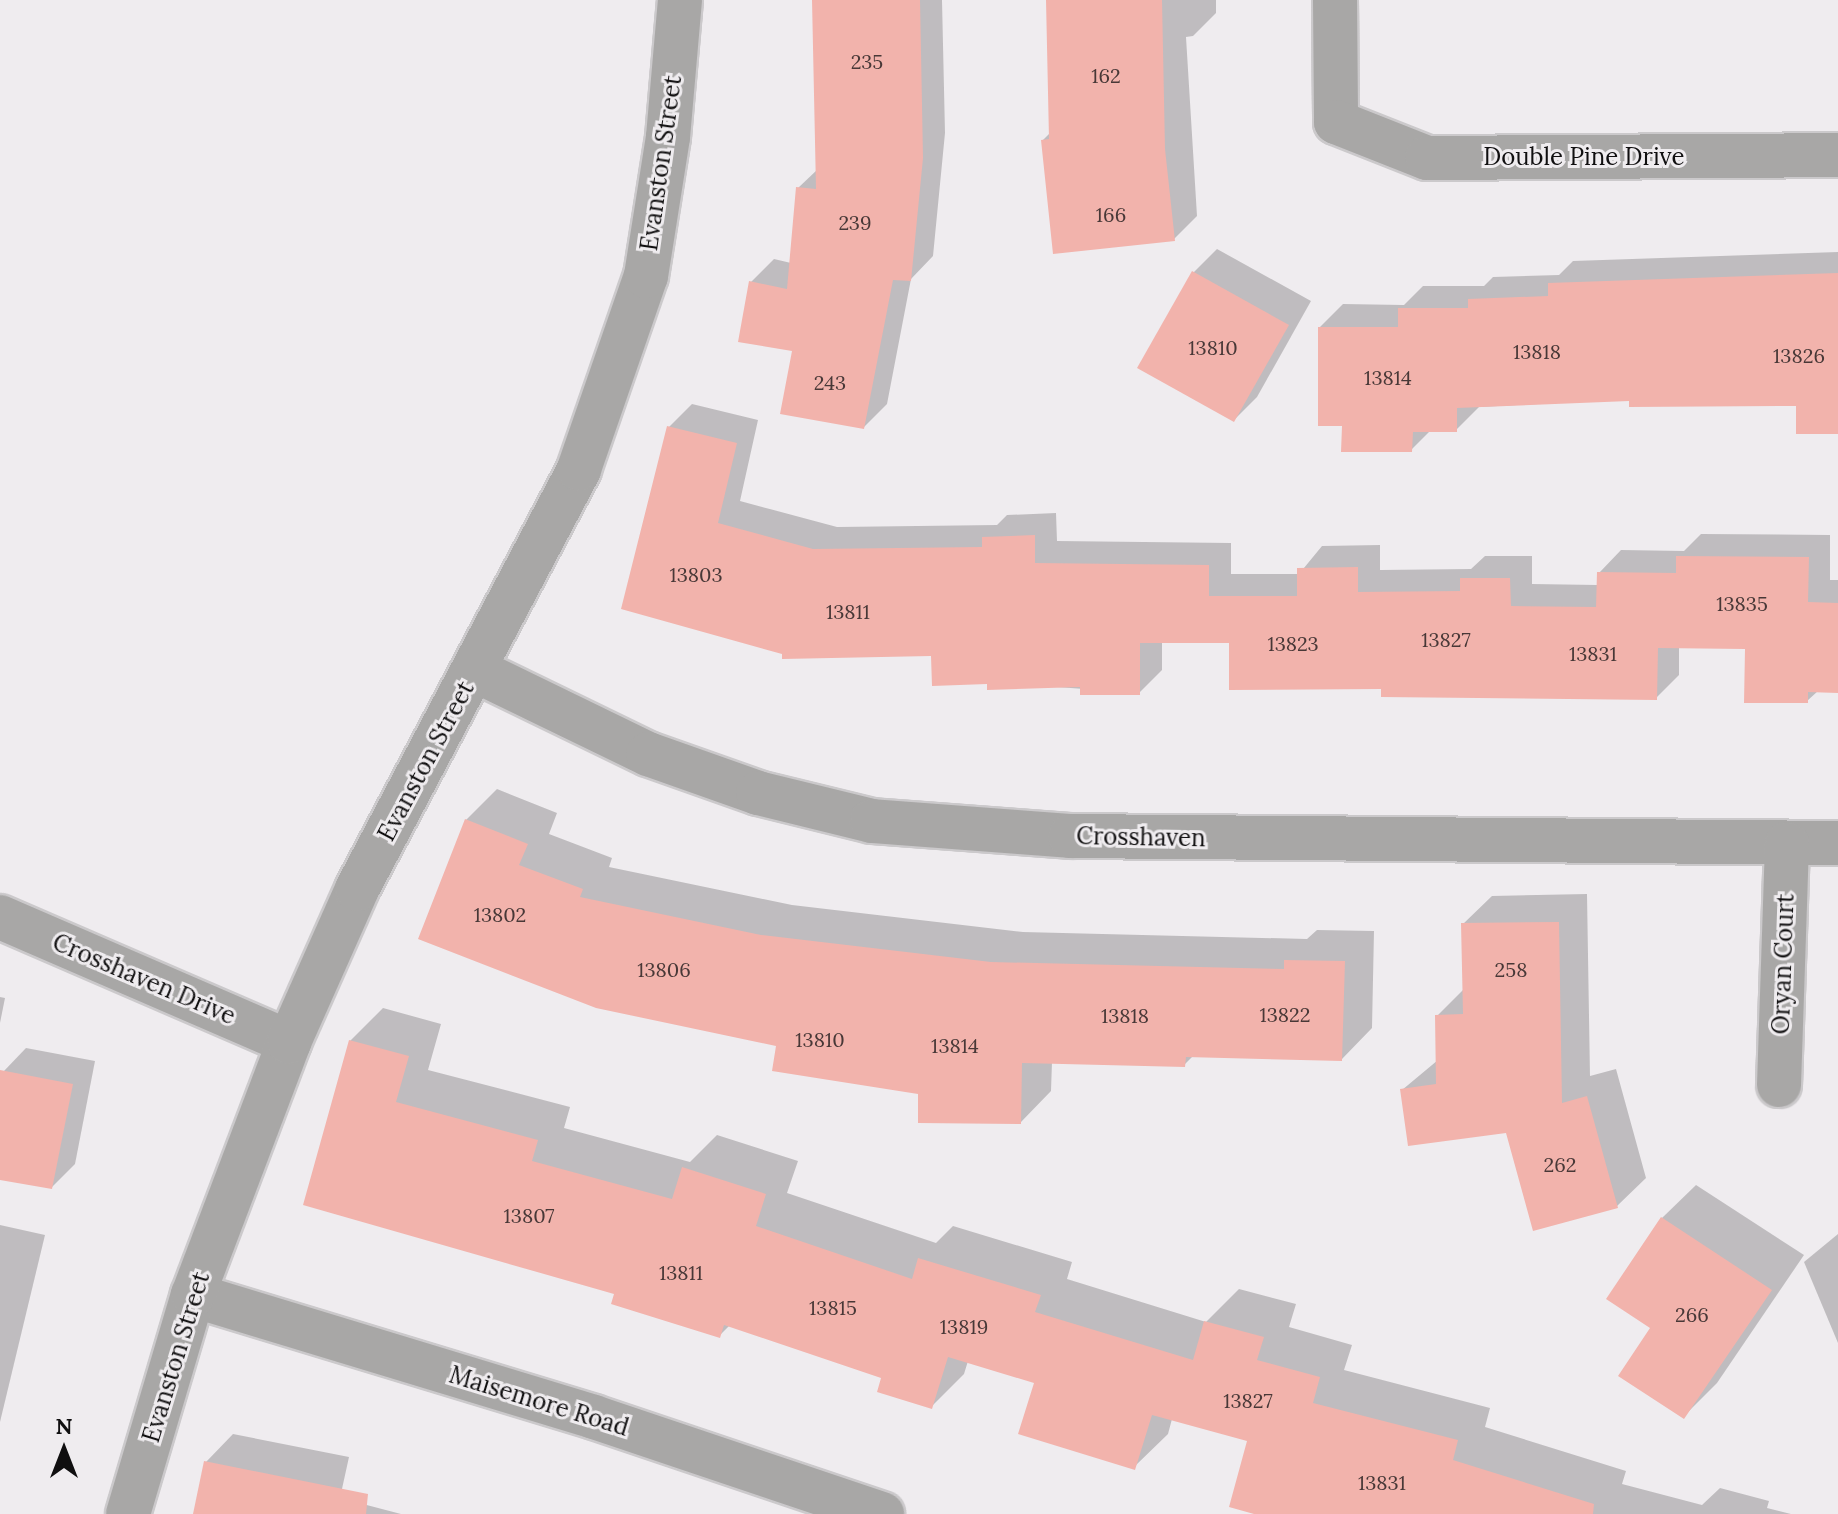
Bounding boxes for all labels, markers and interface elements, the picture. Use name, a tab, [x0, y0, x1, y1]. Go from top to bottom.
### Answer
house number: 235	[851, 49, 883, 73]
house number: 162	[1091, 63, 1121, 87]
street label: Evanston Street	[634, 73, 688, 253]
street label: Double Pine Drive	[1483, 143, 1685, 171]
house number: 166	[1096, 202, 1126, 226]
house number: 239	[838, 210, 872, 234]
house number: 13810	[1188, 335, 1238, 359]
house number: 13818	[1513, 339, 1561, 363]
house number: 13826	[1773, 343, 1825, 367]
house number: 13814	[1364, 365, 1412, 389]
house number: 243	[814, 370, 846, 394]
house number: 13803	[669, 562, 723, 586]
house number: 13835	[1716, 591, 1768, 615]
house number: 13811	[826, 599, 870, 623]
house number: 13827	[1421, 627, 1471, 651]
house number: 13823	[1267, 631, 1319, 655]
house number: 13831	[1569, 641, 1617, 665]
street label: Evanston Street	[372, 676, 480, 846]
street label: Crosshaven	[1076, 821, 1206, 853]
street label: Oryan Court	[1766, 893, 1800, 1035]
house number: 13802	[474, 902, 526, 926]
street label: Crosshaven Drive	[48, 928, 240, 1030]
house number: 13806	[637, 957, 691, 981]
house number: 258	[1495, 957, 1527, 981]
house number: 13822	[1259, 1002, 1311, 1026]
house number: 13818	[1101, 1003, 1149, 1027]
house number: 13810	[795, 1027, 845, 1051]
house number: 13814	[931, 1033, 979, 1057]
house number: 262	[1543, 1152, 1577, 1176]
house number: 13807	[504, 1203, 554, 1227]
house number: 13811	[659, 1260, 703, 1284]
street label: Evanston Street	[136, 1268, 216, 1446]
house number: 13815	[809, 1295, 857, 1319]
house number: 266	[1675, 1302, 1709, 1326]
house number: 13819	[940, 1314, 988, 1338]
street label: Maisemore Road	[446, 1360, 632, 1442]
house number: 13827	[1223, 1388, 1273, 1412]
north arrow	[24, 1410, 104, 1490]
text: N	[55, 1412, 73, 1440]
house number: 13831	[1358, 1470, 1406, 1494]

